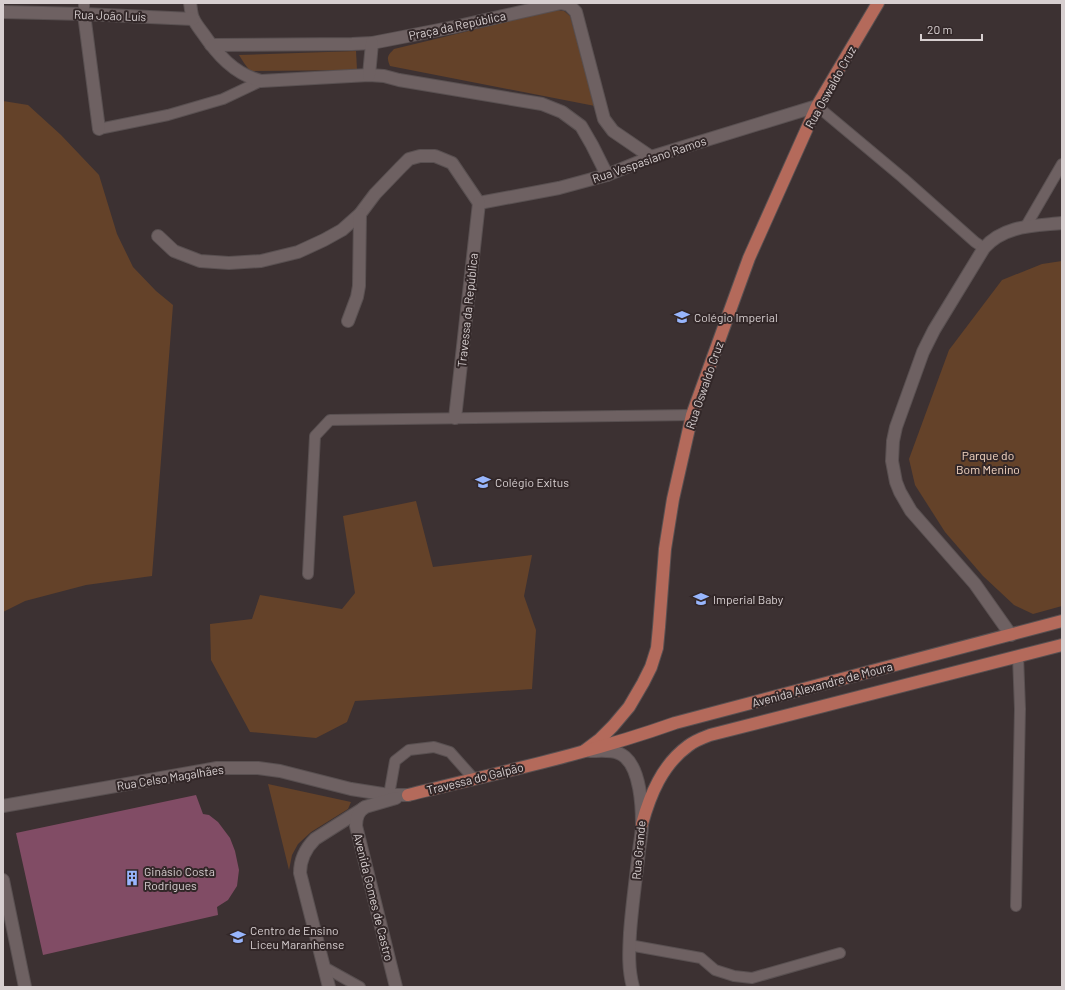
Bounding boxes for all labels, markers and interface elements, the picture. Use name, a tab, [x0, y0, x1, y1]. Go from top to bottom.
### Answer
street label: Rua João Luís	[74, 7, 147, 23]
street label: Praça da República	[407, 8, 507, 42]
scale bar	[921, 16, 982, 42]
text: 20 m	[927, 22, 953, 36]
street label: Rua Oswaldo Cruz	[802, 44, 858, 130]
street label: Rua Vespasiano Ramos	[590, 133, 708, 185]
street label: Travessa da República	[454, 252, 480, 368]
school or university icon: Colégio Imperial	[673, 308, 691, 326]
place label: Colégio Imperial	[694, 310, 778, 324]
street label: Rua Oswaldo Cruz	[682, 339, 726, 431]
park label: Parque do Bom Menino	[956, 448, 1020, 476]
school or university icon: Colégio Exitus	[474, 473, 492, 491]
place label: Colégio Exitus	[495, 475, 569, 489]
school or university icon: Imperial Baby	[692, 590, 710, 608]
place label: Imperial Baby	[713, 592, 784, 606]
street label: Avenida Alexandre de Moura	[750, 658, 894, 710]
street label: Travessa do Galpão	[425, 759, 525, 797]
street label: Rua Celso Magalhães	[116, 762, 225, 792]
street label: Rua Grande	[628, 820, 648, 880]
street label: Avenida Gomes de Castro	[351, 832, 397, 962]
place label: Ginásio Costa Rodrigues	[144, 864, 215, 892]
building icon: Ginásio Costa Rodrigues	[123, 869, 141, 887]
place label: Centro de Ensino Liceu Maranhense	[250, 923, 344, 951]
school or university icon: Centro de Ensino Liceu Maranhense	[229, 928, 247, 946]

